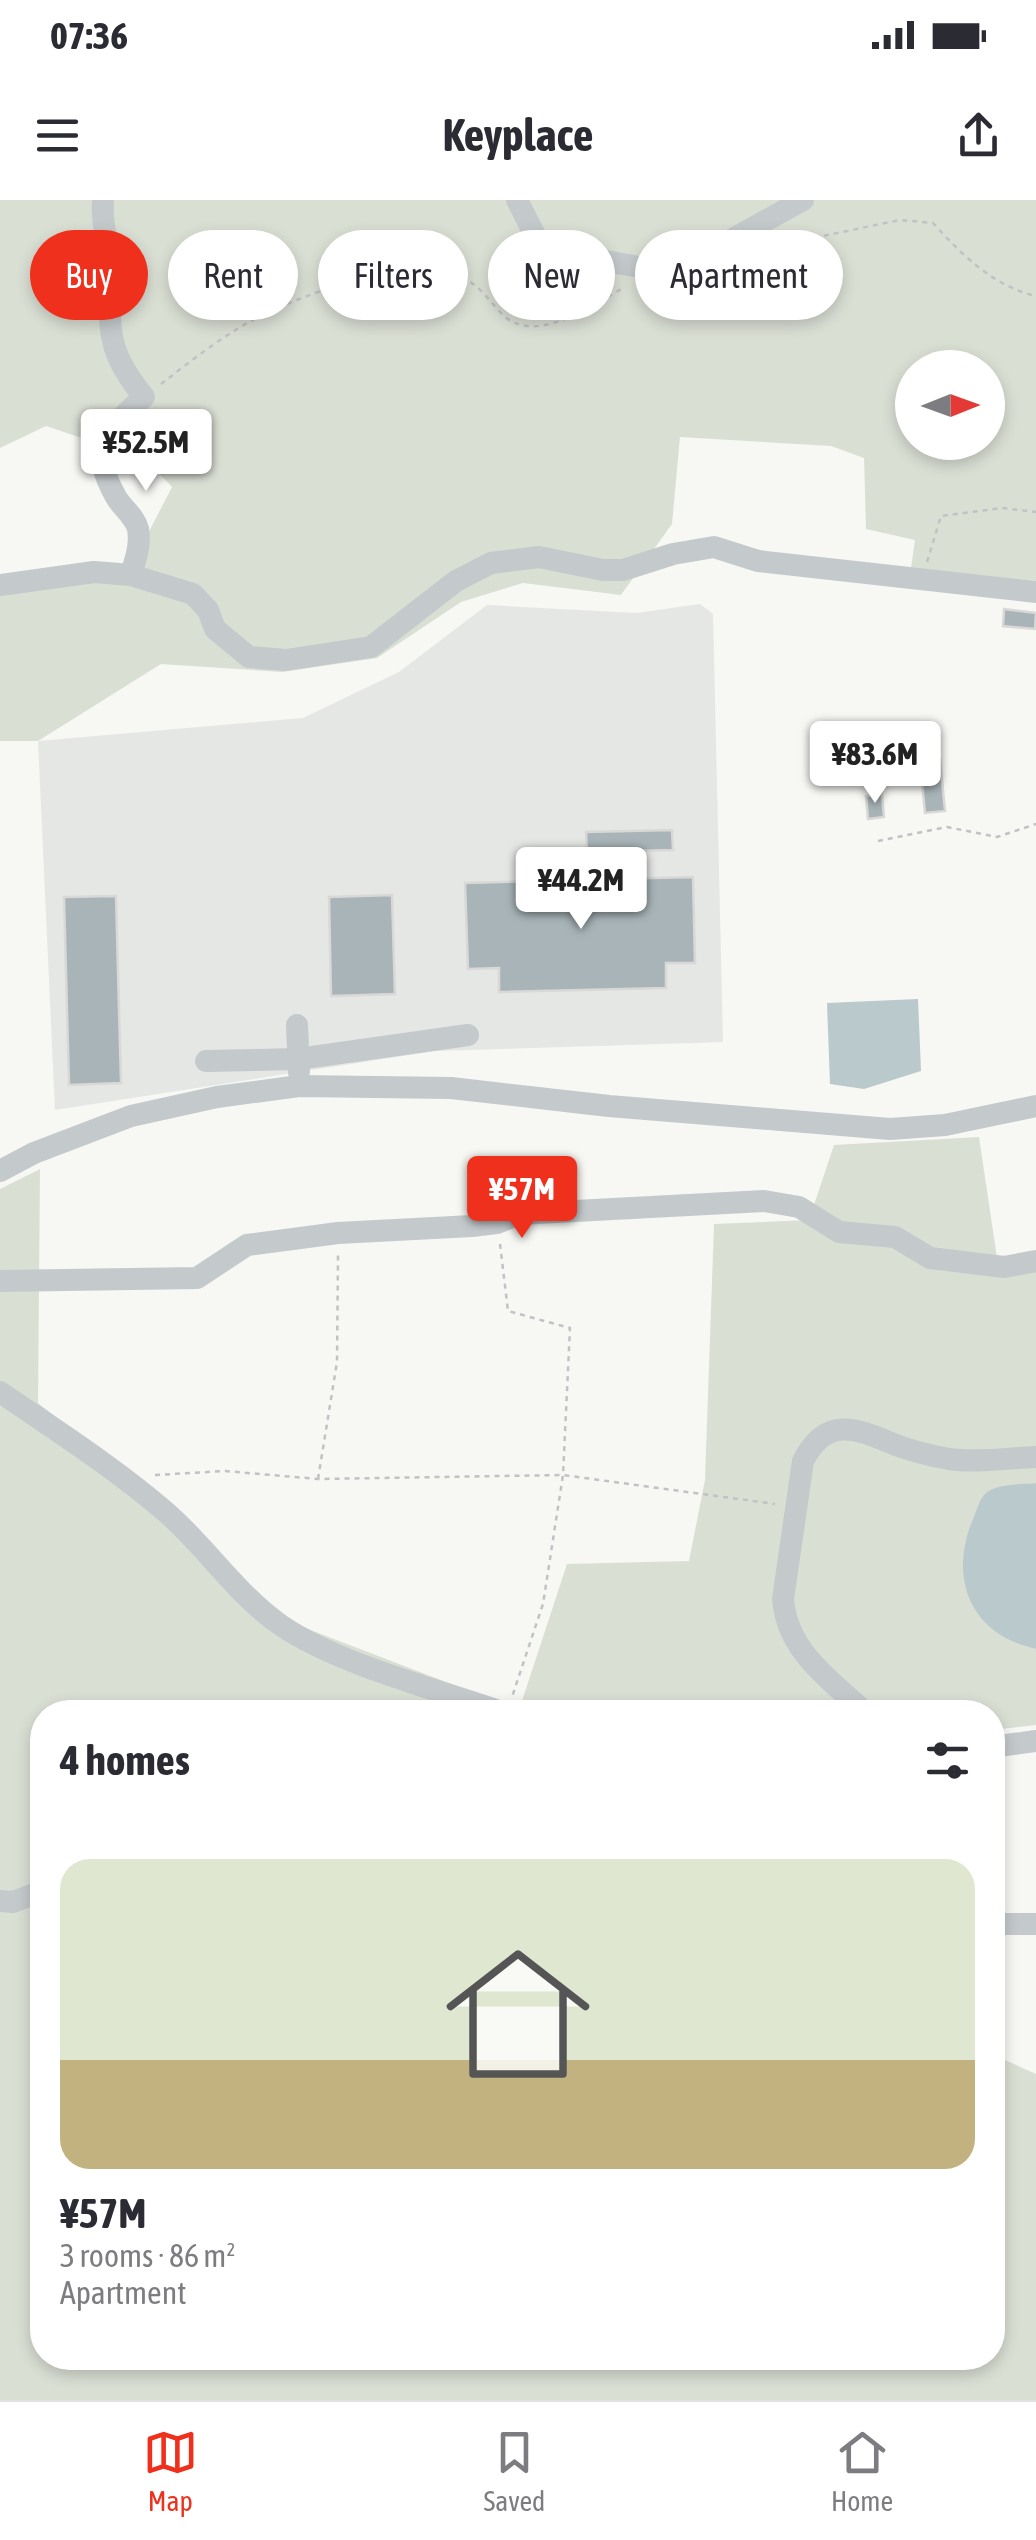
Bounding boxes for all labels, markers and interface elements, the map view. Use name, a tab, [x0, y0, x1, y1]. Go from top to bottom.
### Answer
text: 07:36	[50, 14, 128, 57]
icon: menu	[30, 108, 85, 163]
icon: share	[951, 108, 1006, 163]
text: Keyplace	[443, 109, 593, 161]
chip: Buy	[30, 230, 148, 320]
chip: Rent	[168, 230, 298, 320]
chip: Filters	[318, 230, 468, 320]
chip: New	[488, 230, 615, 320]
chip: Apartment	[635, 230, 843, 320]
north arrow	[895, 350, 1005, 460]
map controls	[895, 350, 1005, 460]
pin: ¥52.5M	[65, 409, 227, 494]
text: ¥52.5M	[103, 423, 189, 460]
pin: ¥83.6M	[794, 721, 956, 806]
text: ¥83.6M	[832, 735, 918, 772]
pin: ¥44.2M	[500, 847, 662, 932]
text: ¥44.2M	[538, 861, 624, 898]
pin: ¥57M	[463, 1156, 581, 1241]
text: ¥57M	[489, 1170, 555, 1207]
icon: filters	[920, 1733, 975, 1788]
text: 4 homes	[60, 1736, 190, 1784]
icon: home	[428, 1924, 608, 2104]
text: ¥57M	[60, 2189, 146, 2237]
text: 3 rooms · 86 m²	[60, 2237, 235, 2274]
text: Apartment	[60, 2274, 186, 2311]
tab: Map	[143, 2425, 198, 2517]
tab: Saved	[483, 2425, 545, 2517]
tab: Home	[831, 2425, 893, 2517]

